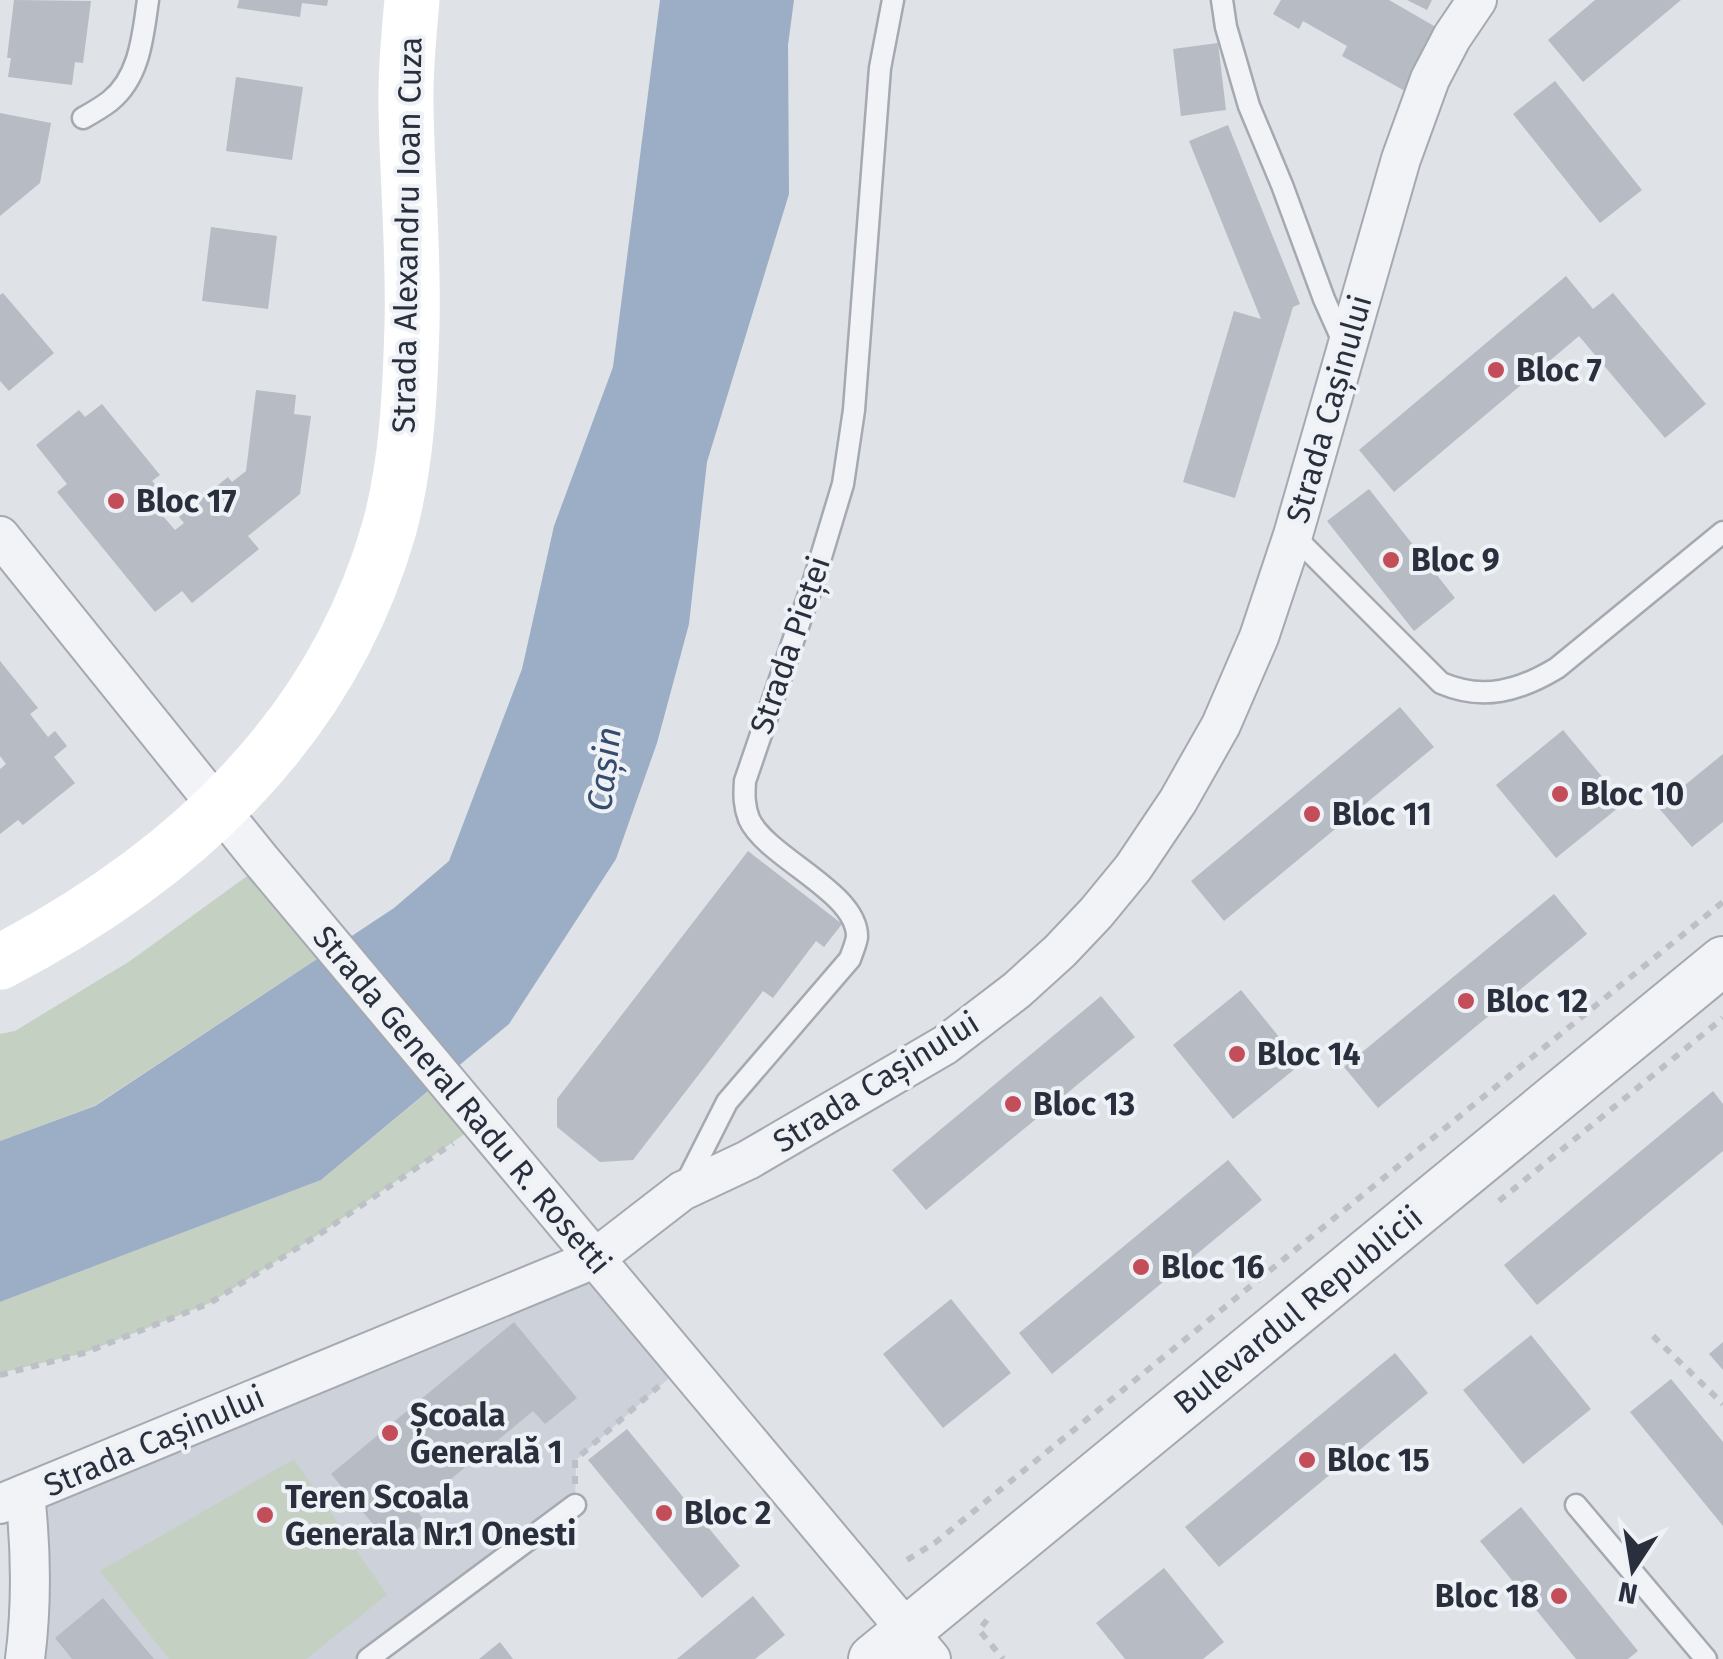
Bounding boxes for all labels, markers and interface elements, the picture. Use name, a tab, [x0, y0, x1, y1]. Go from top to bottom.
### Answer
street label: Strada Alexandru Ioan Cuza	[385, 36, 429, 434]
street label: Strada Cașinului	[1278, 290, 1381, 528]
place label: Bloc 7	[1516, 351, 1602, 389]
marker: Bloc 7	[1485, 359, 1507, 381]
place label: Bloc 17	[136, 482, 237, 520]
marker: Bloc 17	[105, 490, 127, 512]
place label: Bloc 9	[1411, 541, 1500, 579]
marker: Bloc 9	[1380, 549, 1402, 571]
street label: Strada Pieței	[742, 551, 839, 739]
water label: Cașin	[578, 724, 631, 814]
place label: Bloc 10	[1580, 775, 1684, 813]
marker: Bloc 10	[1549, 783, 1571, 805]
place label: Bloc 11	[1332, 795, 1432, 833]
marker: Bloc 11	[1301, 803, 1323, 825]
street label: Strada General Radu R. Rosetti	[305, 918, 619, 1282]
place label: Bloc 12	[1486, 982, 1588, 1020]
marker: Bloc 12	[1455, 990, 1477, 1012]
street label: Strada Cașinului	[766, 1003, 987, 1161]
place label: Bloc 14	[1257, 1035, 1361, 1073]
marker: Bloc 14	[1226, 1043, 1248, 1065]
place label: Bloc 13	[1033, 1085, 1135, 1123]
marker: Bloc 13	[1002, 1093, 1024, 1115]
street label: Bulevardul Republicii	[1166, 1198, 1430, 1422]
place label: Bloc 16	[1161, 1248, 1265, 1286]
marker: Bloc 16	[1130, 1256, 1152, 1278]
street label: Strada Cașinului	[38, 1377, 270, 1505]
place label: Școala Generală 1	[410, 1396, 563, 1471]
marker: Școala Generală 1	[379, 1422, 401, 1444]
place label: Bloc 15	[1327, 1441, 1430, 1479]
marker: Bloc 15	[1296, 1449, 1318, 1471]
place label: Teren Scoala Generala Nr.1 Onesti	[285, 1478, 576, 1553]
place label: Bloc 2	[684, 1494, 771, 1532]
marker: Bloc 2	[653, 1502, 675, 1524]
marker: Teren Scoala Generala Nr.1 Onesti	[254, 1504, 276, 1526]
north arrow	[1583, 1519, 1683, 1619]
text: N	[1615, 1575, 1640, 1611]
place label: Bloc 18	[1435, 1577, 1539, 1615]
marker: Bloc 18	[1548, 1585, 1570, 1607]

